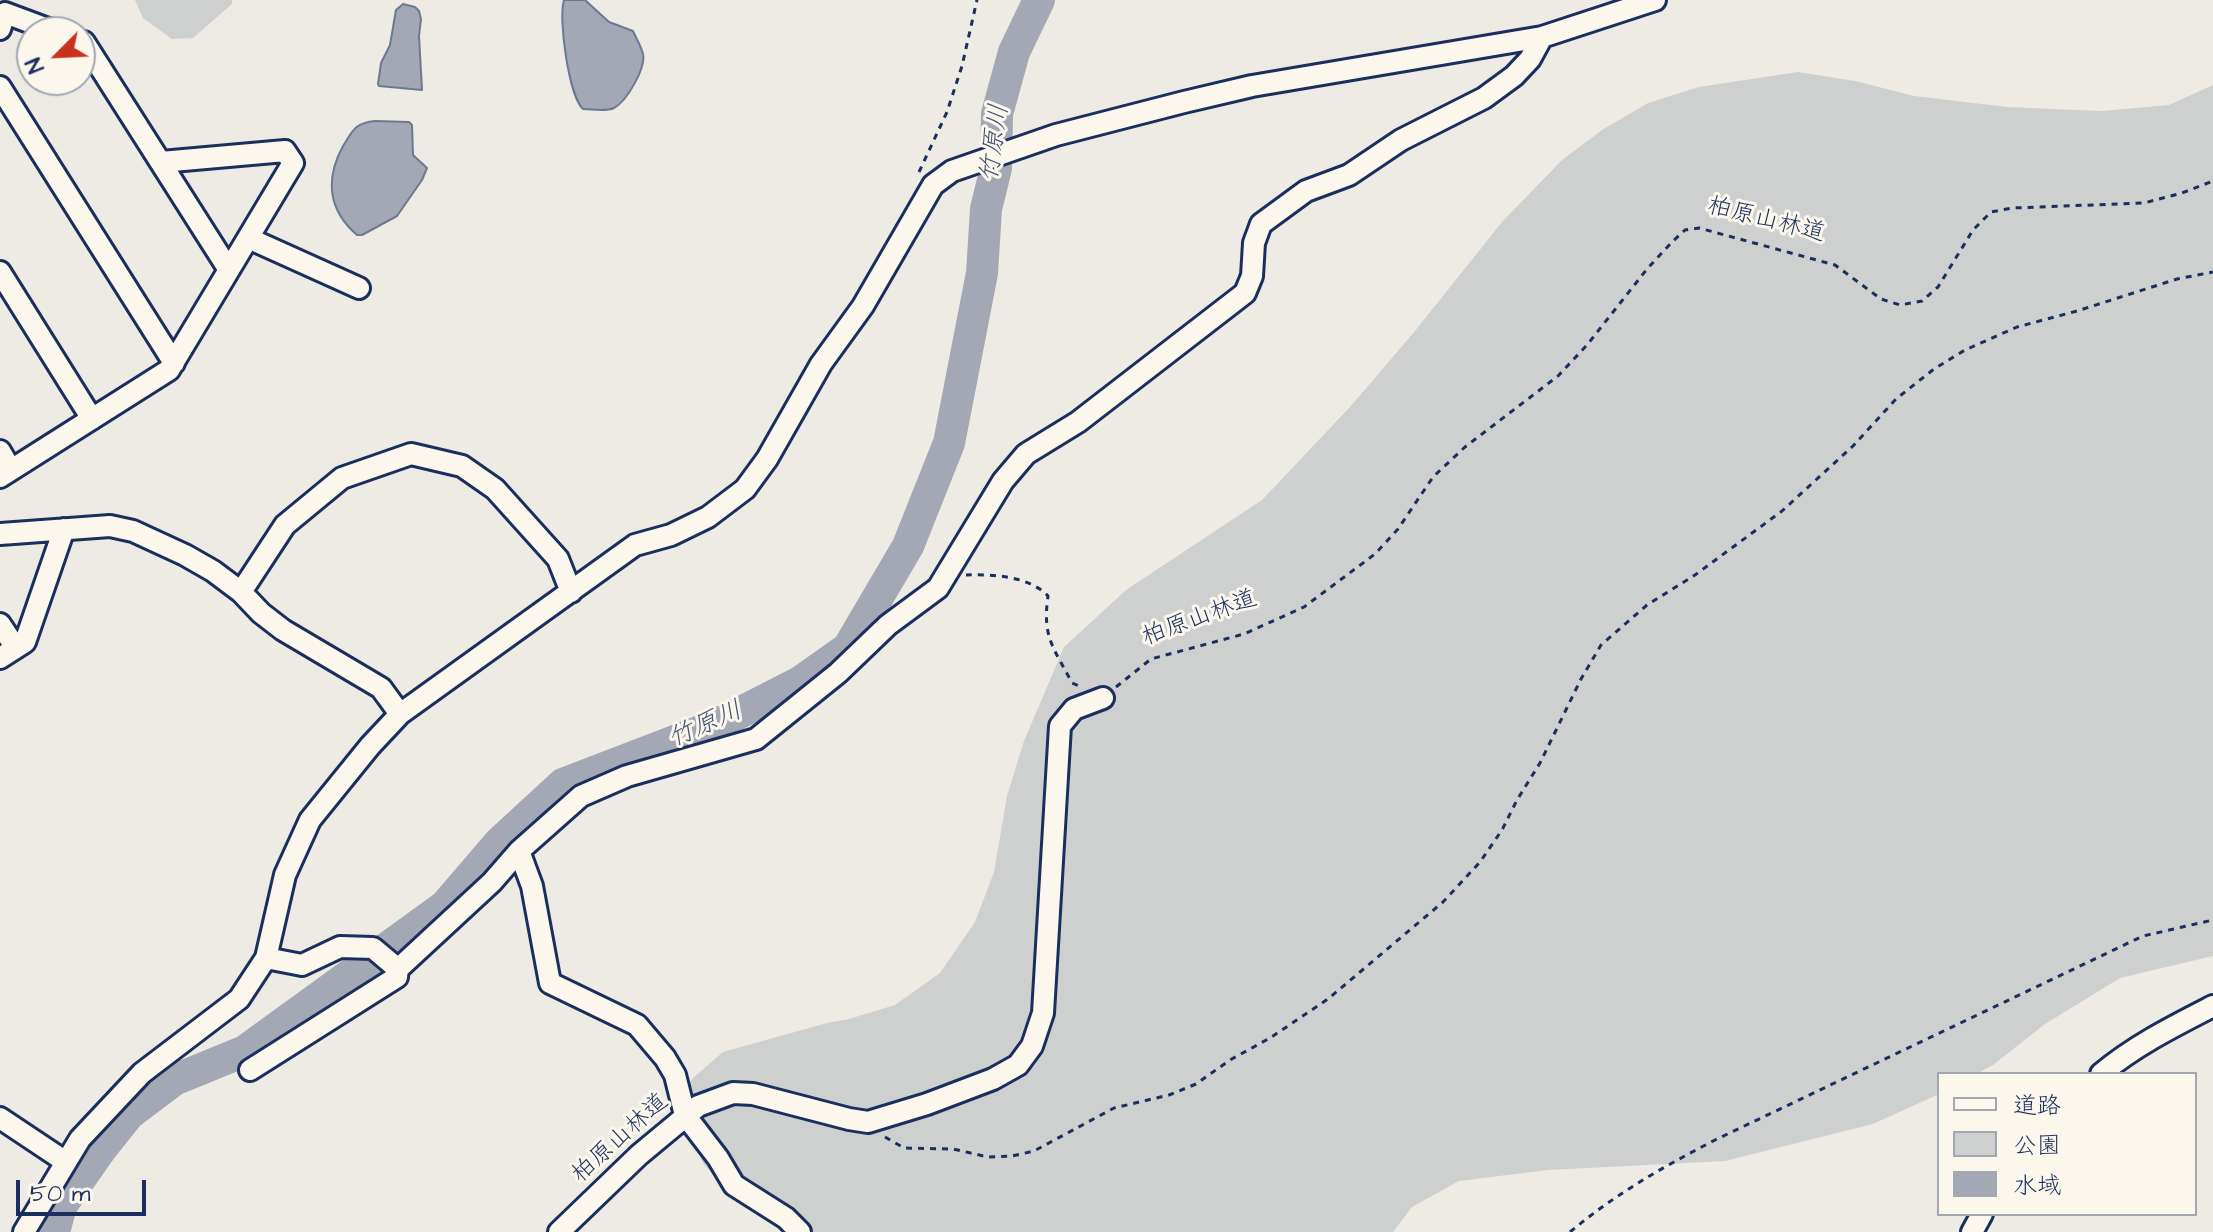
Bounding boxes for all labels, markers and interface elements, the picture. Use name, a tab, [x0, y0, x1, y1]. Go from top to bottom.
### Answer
north arrow	[16, 16, 96, 96]
text: N	[18, 53, 52, 78]
water label: 竹原川	[975, 102, 1017, 184]
street label: 柏原山林道	[1704, 193, 1828, 249]
street label: 柏原山林道	[1139, 585, 1261, 653]
water label: 竹原川	[664, 696, 748, 756]
legend	[1937, 1072, 2197, 1216]
street label: 柏原山林道	[567, 1088, 675, 1190]
text: 道路	[2013, 1089, 2061, 1123]
text: 公園	[2013, 1129, 2061, 1163]
scale bar	[20, 1164, 150, 1214]
text: 水域	[2013, 1169, 2061, 1203]
text: 50 m	[30, 1177, 90, 1211]

